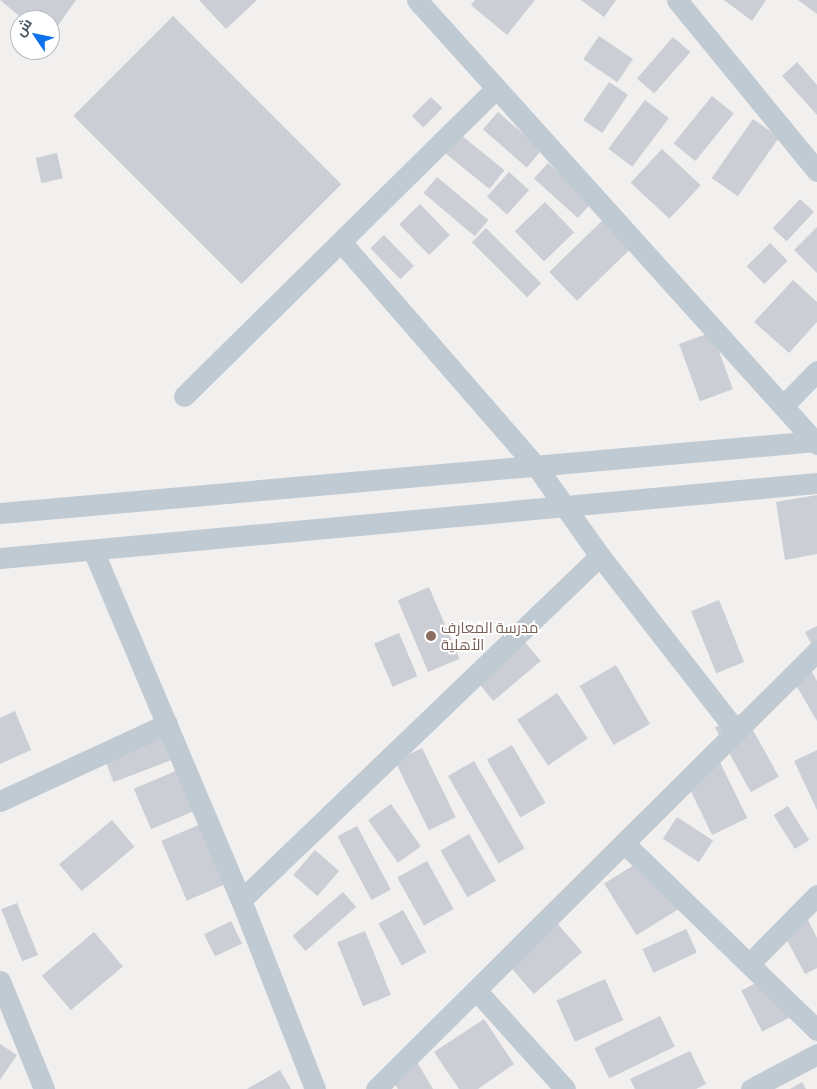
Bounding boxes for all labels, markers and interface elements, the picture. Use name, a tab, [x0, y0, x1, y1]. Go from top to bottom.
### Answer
north arrow	[10, 10, 60, 60]
text: ش	[11, 15, 35, 39]
place label: مدرسة المعارف الأهلية	[441, 618, 538, 653]
marker: مدرسة المعارف الأهلية	[425, 630, 437, 642]

